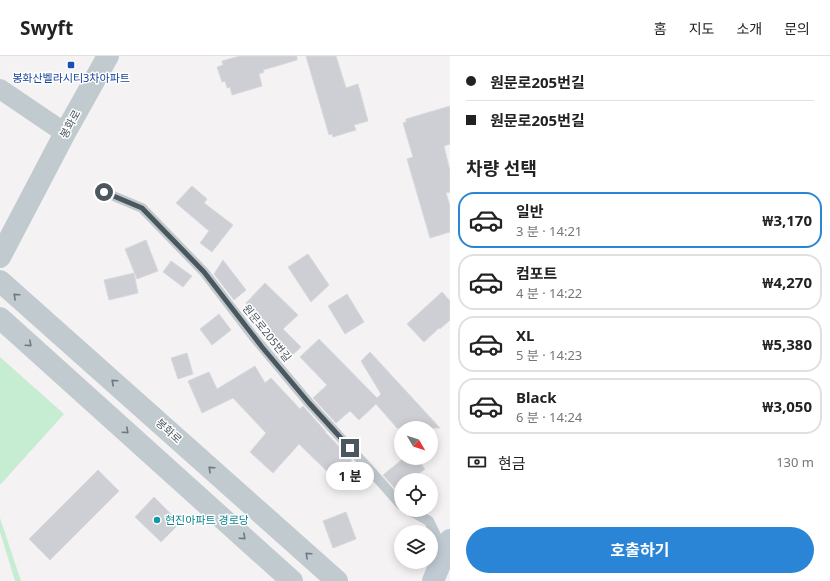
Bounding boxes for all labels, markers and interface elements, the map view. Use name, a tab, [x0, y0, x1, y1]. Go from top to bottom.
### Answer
text: Swyft	[20, 15, 73, 41]
text: 홈	[654, 19, 667, 38]
text: 지도	[689, 19, 714, 38]
text: 소개	[736, 19, 762, 38]
text: 문의	[784, 19, 810, 38]
marker: 봉화산벨라시티3차아파트	[66, 60, 76, 70]
place label: 봉화산벨라시티3차아파트	[12, 70, 130, 85]
text: 원문로205번길	[490, 72, 585, 92]
street label: 봉화로	[56, 107, 83, 141]
text: 원문로205번길	[490, 110, 585, 130]
text: 차량 선택	[466, 156, 537, 180]
route start	[95, 183, 113, 201]
text: 일반	[516, 201, 544, 221]
icon: car	[468, 202, 504, 238]
text: ₩3,170	[762, 210, 812, 230]
text: 3 분 · 14:21	[516, 222, 582, 240]
text: 컴포트	[516, 263, 557, 283]
icon: car	[468, 264, 504, 300]
text: ₩4,270	[762, 272, 812, 292]
text: 4 분 · 14:22	[516, 284, 582, 302]
one-way arrow	[14, 294, 21, 301]
street label: 원문로205번길	[240, 301, 295, 364]
text: XL	[516, 325, 534, 345]
icon: car	[468, 326, 504, 362]
text: ₩5,380	[762, 334, 812, 354]
one-way arrow	[24, 339, 32, 347]
text: 5 분 · 14:23	[516, 346, 582, 364]
one-way arrow	[111, 380, 118, 387]
text: Black	[516, 387, 556, 407]
icon: car	[468, 388, 504, 424]
text: ₩3,050	[762, 396, 812, 416]
text: 6 분 · 14:24	[516, 408, 582, 426]
street label: 봉화로	[153, 415, 186, 446]
north arrow	[394, 421, 438, 465]
map controls	[394, 421, 438, 569]
one-way arrow	[121, 426, 129, 434]
route end	[341, 439, 359, 457]
icon: cash	[466, 451, 488, 473]
text: 현금	[498, 453, 526, 473]
text: 130 m	[776, 453, 814, 471]
callout: 1 분	[326, 462, 374, 490]
one-way arrow	[208, 466, 216, 473]
text: 1 분	[339, 467, 361, 485]
button: locate	[394, 473, 438, 517]
place label: 현진아파트 경로당	[165, 512, 249, 527]
marker: 현진아파트 경로당	[152, 515, 162, 525]
button: layers	[394, 525, 438, 569]
button: 호출하기	[466, 527, 814, 573]
one-way arrow	[238, 532, 246, 539]
one-way arrow	[305, 552, 313, 560]

